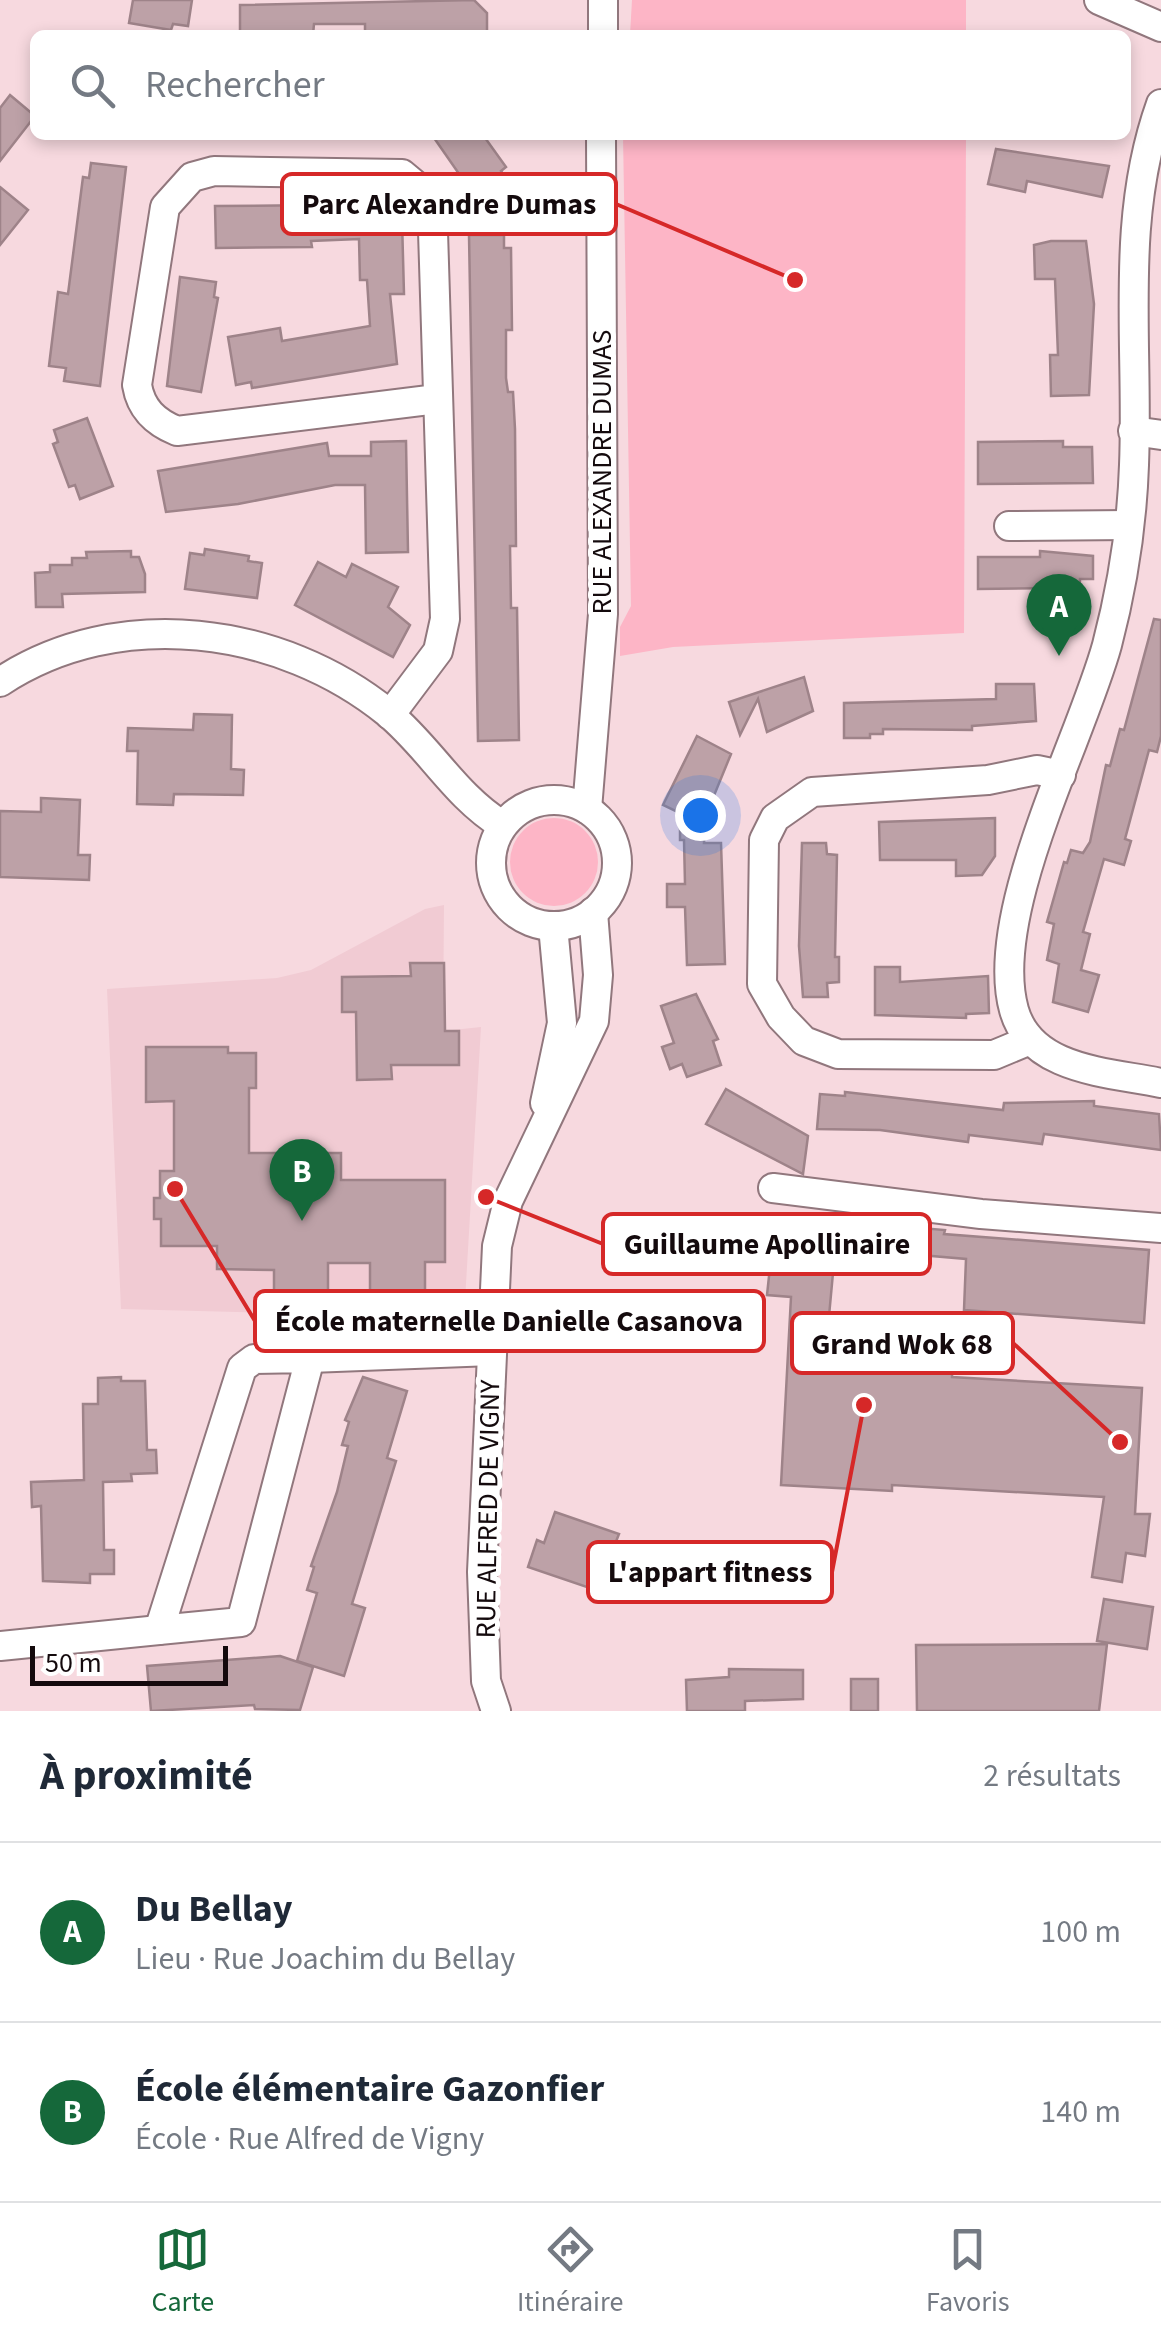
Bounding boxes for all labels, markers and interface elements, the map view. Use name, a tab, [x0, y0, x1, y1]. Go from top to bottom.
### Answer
search box	[30, 30, 1131, 140]
icon: search	[65, 58, 120, 113]
text: Rechercher	[145, 58, 325, 112]
callout: Parc Alexandre Dumas	[282, 174, 616, 234]
text: Parc Alexandre Dumas	[302, 183, 596, 226]
street label: RUE ALEXANDRE DUMAS	[582, 330, 622, 614]
pin: A	[1026, 574, 1092, 656]
your location	[675, 790, 726, 841]
pin: B	[270, 1138, 334, 1221]
callout: Guillaume Apollinaire	[603, 1214, 930, 1274]
text: Guillaume Apollinaire	[624, 1223, 910, 1266]
callout: École maternelle Danielle Casanova	[255, 1291, 764, 1351]
text: École maternelle Danielle Casanova	[275, 1300, 743, 1343]
callout: Grand Wok 68	[792, 1313, 1013, 1373]
text: Grand Wok 68	[811, 1323, 993, 1366]
street label: RUE ALFRED DE VIGNY	[466, 1379, 510, 1639]
callout: L'appart fitness	[588, 1542, 832, 1602]
text: L'appart fitness	[608, 1551, 812, 1594]
scale bar	[30, 1641, 228, 1686]
text: 50 m	[45, 1643, 102, 1683]
text: À proximité	[40, 1746, 253, 1806]
text: 2 résultats	[983, 1753, 1121, 1799]
text: Du Bellay	[135, 1882, 293, 1936]
text: A	[63, 1909, 82, 1955]
text: 100 m	[1040, 1909, 1121, 1955]
text: Lieu · Rue Joachim du Bellay	[135, 1936, 515, 1982]
text: École élémentaire Gazonfier	[135, 2062, 604, 2116]
text: B	[63, 2089, 82, 2135]
text: 140 m	[1040, 2089, 1121, 2135]
text: École · Rue Alfred de Vigny	[135, 2116, 484, 2162]
tab: Carte	[151, 2222, 214, 2322]
tab: Itinéraire	[517, 2222, 623, 2322]
tab: Favoris	[926, 2222, 1010, 2322]

